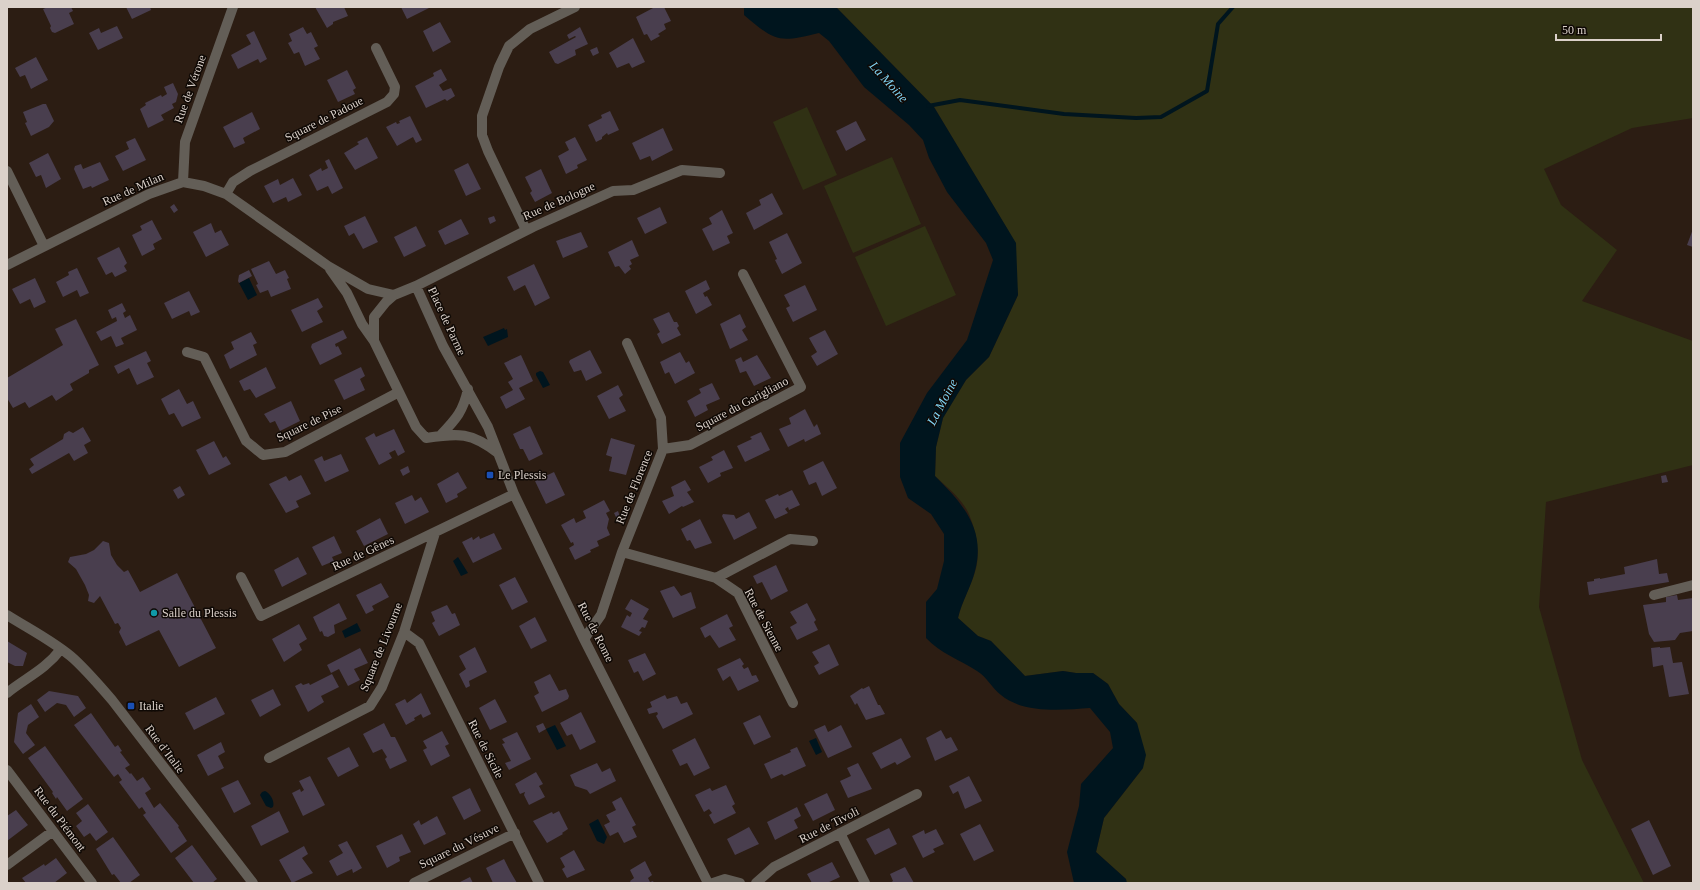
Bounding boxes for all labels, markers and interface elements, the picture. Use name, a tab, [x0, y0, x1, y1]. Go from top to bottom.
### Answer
scale bar	[1556, 16, 1661, 42]
text: 50 m	[1562, 23, 1587, 37]
street label: Rue de Vérone	[171, 53, 209, 125]
water label: La Moine	[866, 58, 912, 106]
street label: Square de Padoue	[283, 93, 365, 145]
street label: Rue de Milan	[100, 169, 166, 209]
street label: Rue de Bologne	[521, 179, 597, 223]
street label: Place de Parme	[425, 285, 469, 357]
street label: Square du Garigliano	[693, 374, 791, 434]
water label: La Moine	[923, 376, 961, 429]
street label: Square de Pise	[274, 401, 344, 445]
street label: Rue de Florence	[613, 448, 655, 526]
place label: Le Plessis	[498, 468, 547, 482]
marker: Le Plessis	[485, 470, 495, 480]
street label: Rue de Gênes	[330, 532, 396, 573]
street label: Rue de Sienne	[742, 586, 786, 654]
street label: Rue de Rome	[575, 600, 617, 664]
street label: Square de Livourne	[357, 601, 405, 693]
place label: Salle du Plessis	[162, 606, 237, 620]
marker: Salle du Plessis	[149, 608, 159, 618]
place label: Italie	[139, 699, 164, 713]
marker: Italie	[126, 701, 136, 711]
street label: Rue de Sicile	[465, 717, 507, 781]
street label: Rue d’Italie	[142, 722, 188, 776]
street label: Rue du Piémont	[31, 784, 89, 855]
street label: Rue de Tivoli	[797, 804, 862, 846]
street label: Square du Vésuve	[417, 821, 501, 871]

